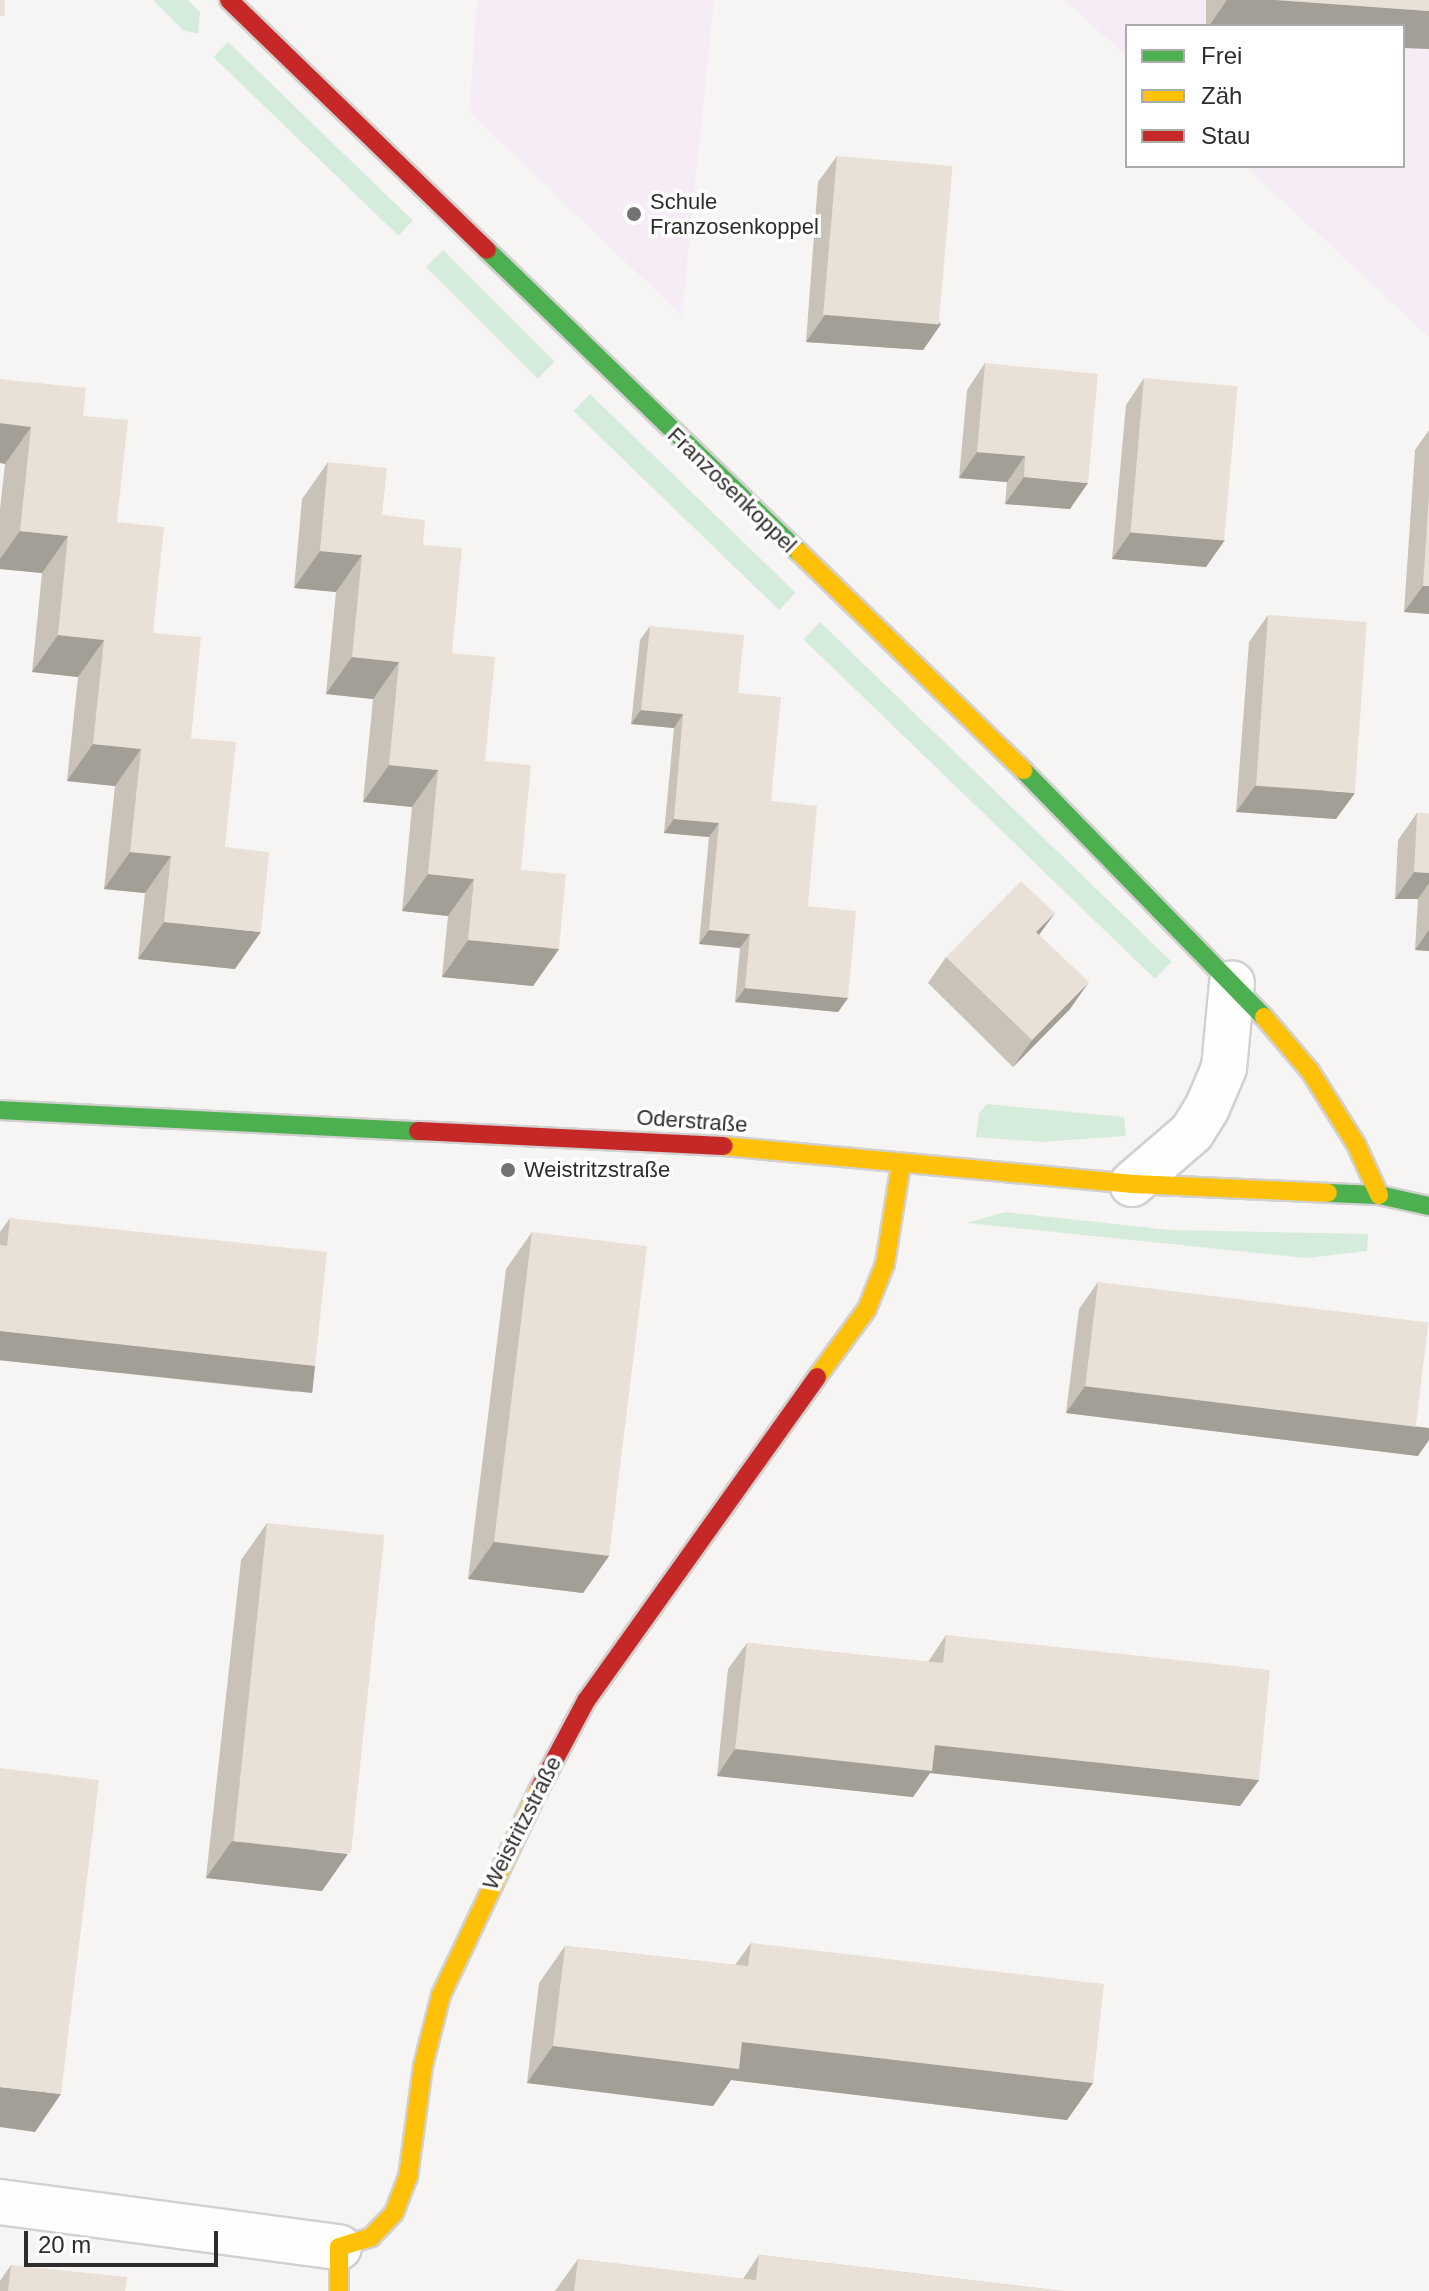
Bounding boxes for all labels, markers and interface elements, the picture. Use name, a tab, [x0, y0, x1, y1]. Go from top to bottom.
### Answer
legend	[1125, 24, 1405, 168]
text: Frei	[1201, 42, 1242, 69]
text: Zäh	[1201, 82, 1242, 109]
text: Stau	[1201, 122, 1250, 149]
place label: Schule Franzosenkoppel	[650, 188, 819, 240]
marker: Schule Franzosenkoppel	[625, 205, 643, 223]
street label: Franzosenkoppel	[662, 422, 802, 558]
street label: Oderstraße	[636, 1104, 748, 1138]
place label: Weistritzstraße	[524, 1157, 670, 1183]
marker: Weistritzstraße	[499, 1161, 517, 1179]
street label: Weistritzstraße	[477, 1752, 567, 1894]
scale bar	[28, 2215, 222, 2265]
text: 20 m	[38, 2231, 91, 2258]

